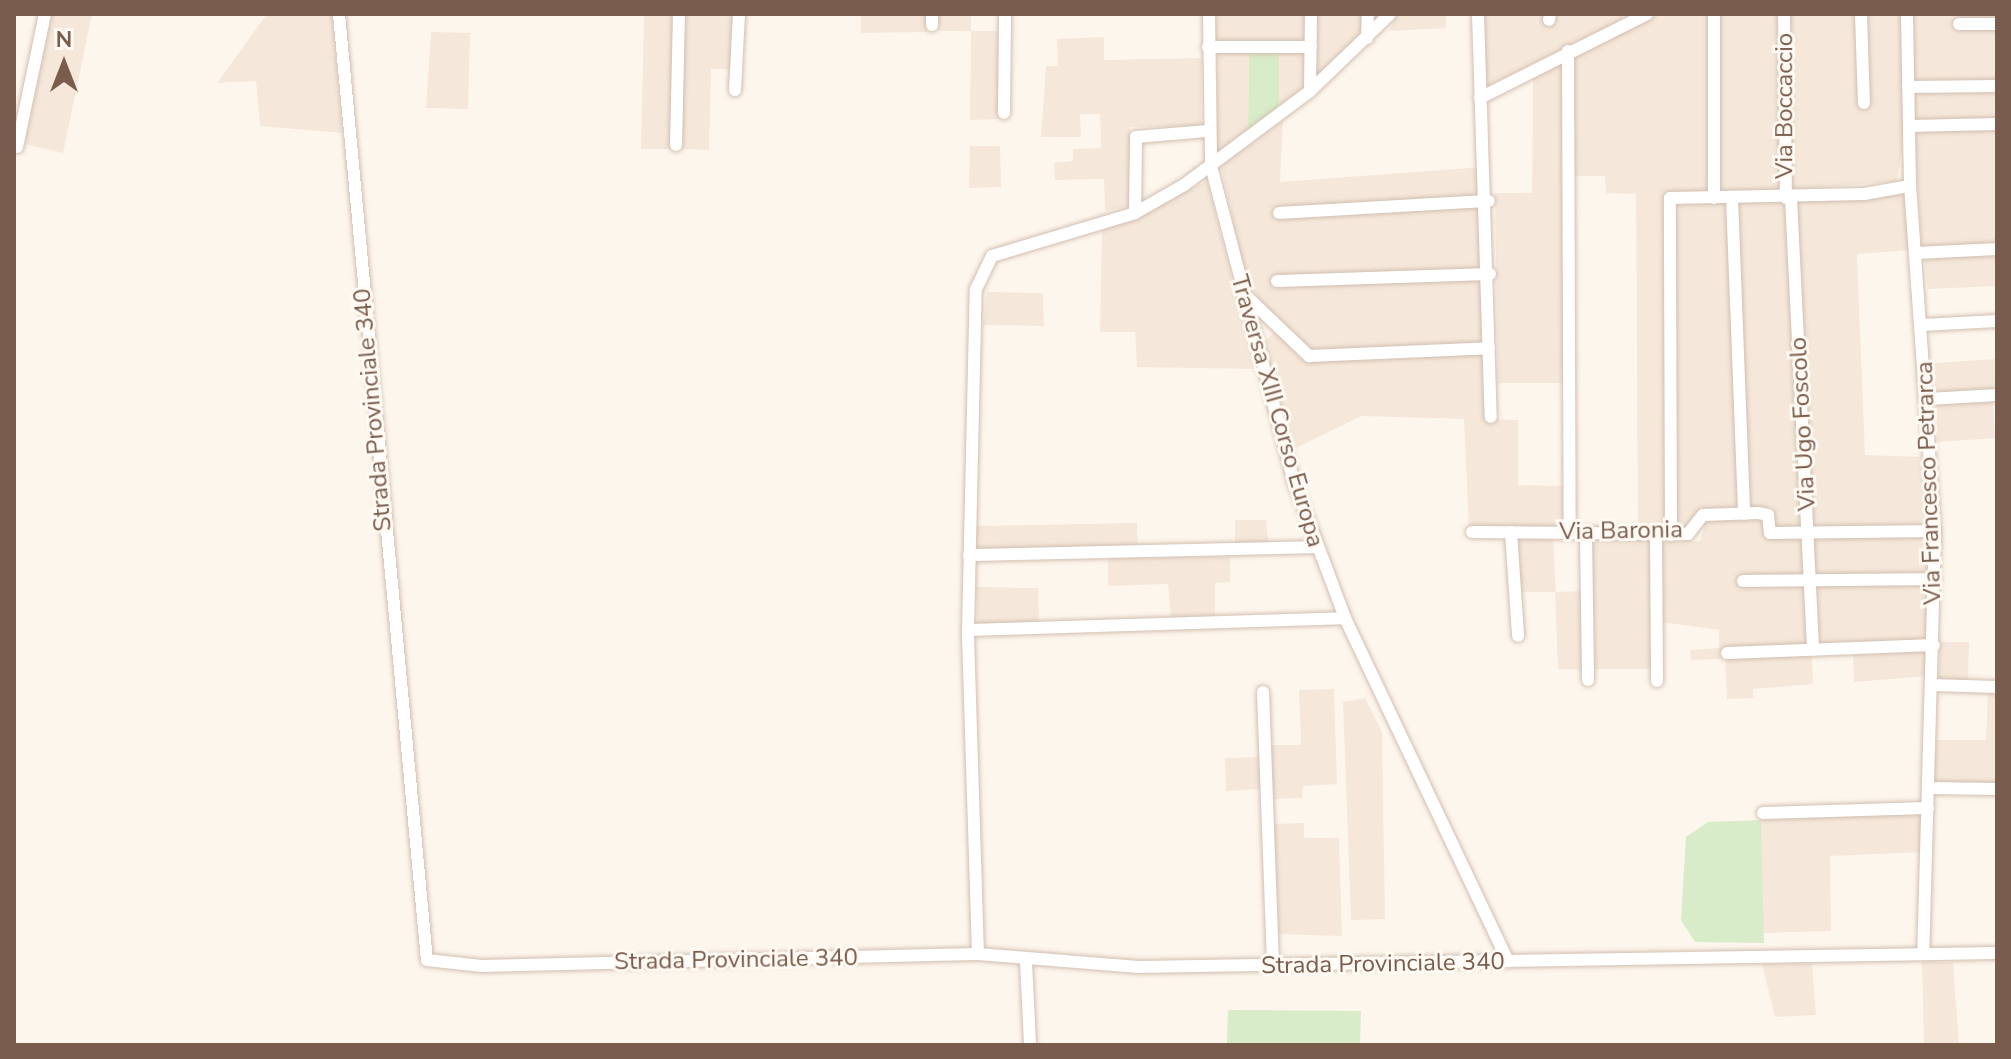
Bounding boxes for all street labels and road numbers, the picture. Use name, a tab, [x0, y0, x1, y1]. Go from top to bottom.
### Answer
street label: Via Boccaccio	[1771, 33, 1799, 179]
street label: Traversa XIII Corso Europa	[1224, 272, 1330, 550]
street label: Strada Provinciale 340	[348, 287, 398, 533]
street label: Via Ugo Foscolo	[1784, 336, 1822, 512]
street label: Via Francesco Petrarca	[1910, 361, 1948, 605]
street label: Via Baronia	[1559, 516, 1683, 546]
street label: Strada Provinciale 340	[614, 943, 858, 977]
street label: Strada Provinciale 340	[1261, 947, 1505, 981]

